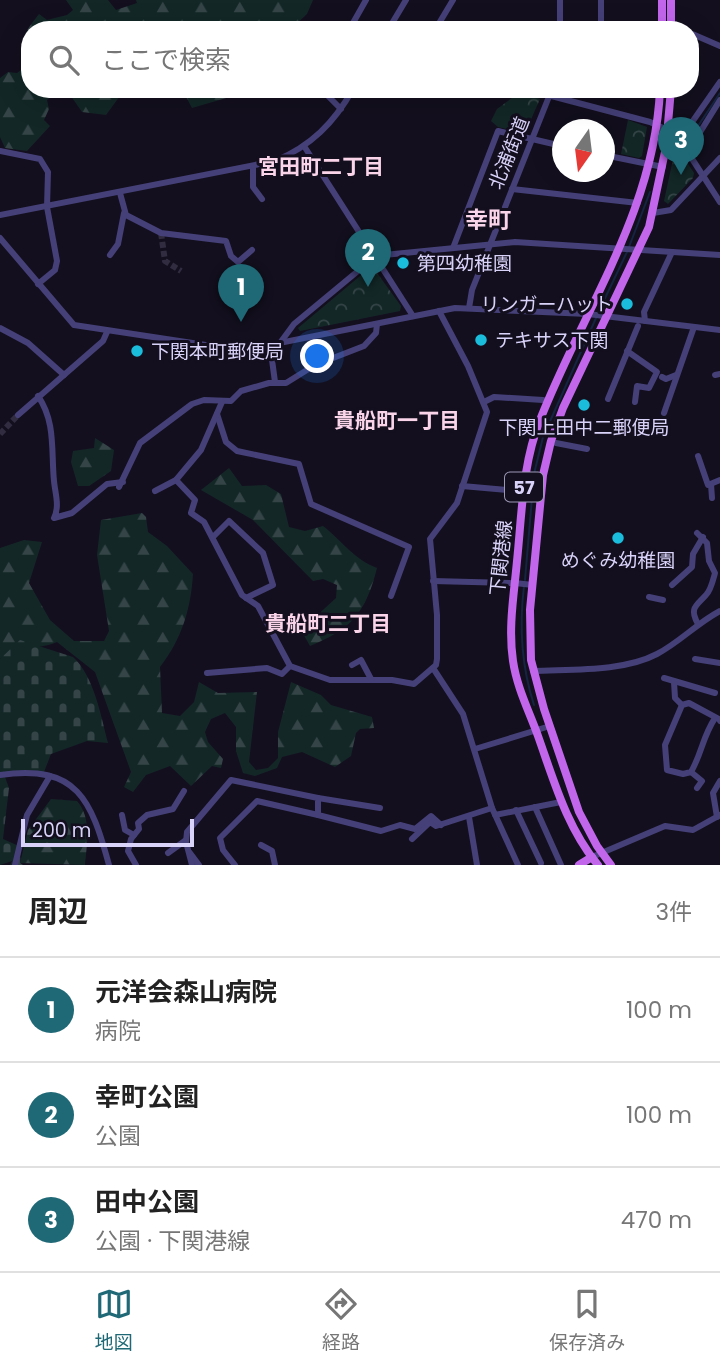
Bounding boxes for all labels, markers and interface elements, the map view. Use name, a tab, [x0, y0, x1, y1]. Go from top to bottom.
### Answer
search box	[21, 21, 699, 98]
icon: search	[45, 41, 83, 79]
text: ここで検索	[101, 42, 231, 78]
street label: 北浦街道	[482, 113, 536, 193]
pin: 3	[658, 117, 704, 175]
north arrow	[552, 119, 615, 182]
district label: 宮田町二丁目	[258, 152, 384, 181]
district label: 幸町	[465, 204, 511, 236]
pin: 2	[345, 229, 391, 287]
place label: 第四幼稚園	[417, 250, 512, 277]
marker: 第四幼稚園	[395, 255, 411, 271]
pin: 1	[218, 264, 264, 322]
place label: リンガーハット	[480, 291, 613, 318]
marker: リンガーハット	[619, 296, 635, 312]
place label: テキサス下関	[495, 327, 609, 354]
marker: テキサス下関	[473, 332, 489, 348]
place label: 下関本町郵便局	[151, 338, 284, 365]
your location	[300, 339, 334, 373]
marker: 下関本町郵便局	[129, 343, 145, 359]
marker: 下関上田中二郵便局	[576, 397, 592, 413]
district label: 貴船町一丁目	[334, 406, 460, 435]
place label: 下関上田中二郵便局	[498, 414, 670, 441]
road number: 57	[505, 472, 543, 502]
street label: 下関港線	[484, 519, 518, 597]
marker: めぐみ幼稚園	[610, 530, 626, 546]
place label: めぐみ幼稚園	[561, 547, 675, 574]
district label: 貴船町二丁目	[265, 609, 391, 638]
scale bar	[21, 816, 194, 848]
text: 200 m	[32, 817, 91, 844]
text: 周辺	[28, 890, 88, 933]
text: 3件	[655, 896, 692, 928]
text: 元洋会森山病院	[95, 974, 277, 1010]
text: 1	[47, 994, 55, 1026]
text: 100 m	[626, 994, 692, 1026]
text: 病院	[95, 1015, 141, 1047]
text: 幸町公園	[95, 1079, 199, 1115]
text: 2	[44, 1099, 58, 1131]
text: 100 m	[626, 1099, 692, 1131]
text: 公園	[95, 1120, 141, 1152]
text: 田中公園	[95, 1184, 199, 1220]
text: 3	[44, 1204, 58, 1236]
text: 470 m	[621, 1204, 692, 1236]
text: 公園 · 下関港線	[95, 1225, 250, 1257]
tab: 地図	[95, 1285, 133, 1357]
tab: 経路	[322, 1285, 360, 1357]
tab: 保存済み	[549, 1285, 625, 1357]

